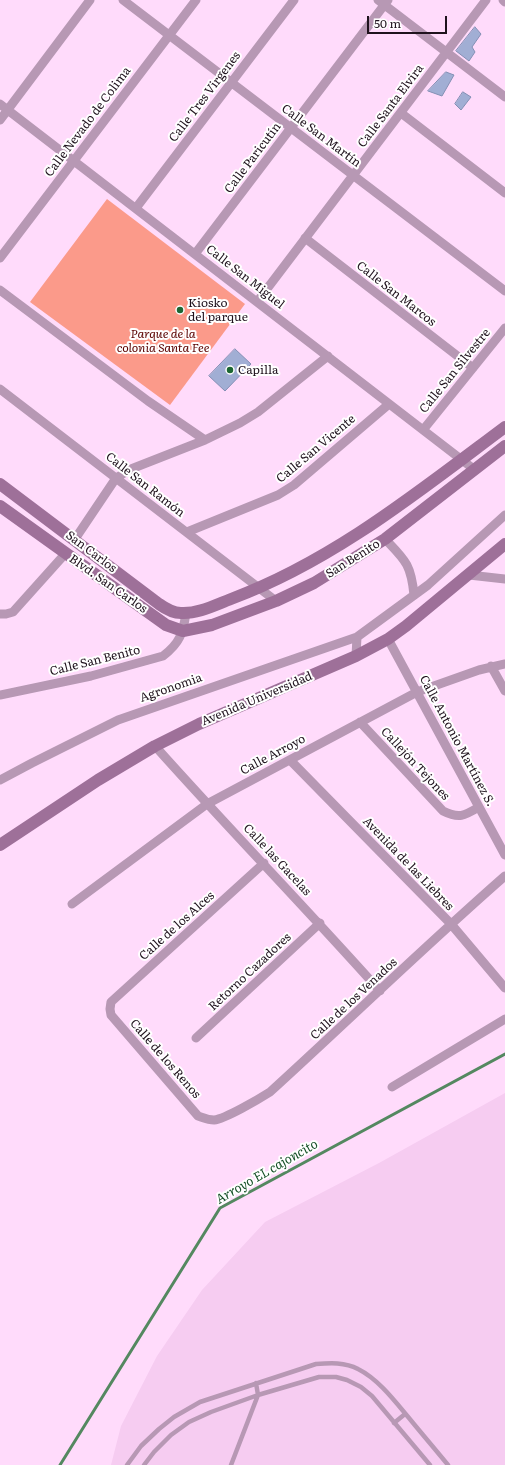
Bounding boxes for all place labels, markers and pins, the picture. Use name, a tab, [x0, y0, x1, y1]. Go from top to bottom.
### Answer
place label: Kiosko del parque	[188, 296, 248, 324]
marker: Kiosko del parque	[175, 305, 185, 315]
place label: Capilla	[238, 363, 279, 377]
marker: Capilla	[225, 365, 235, 375]

